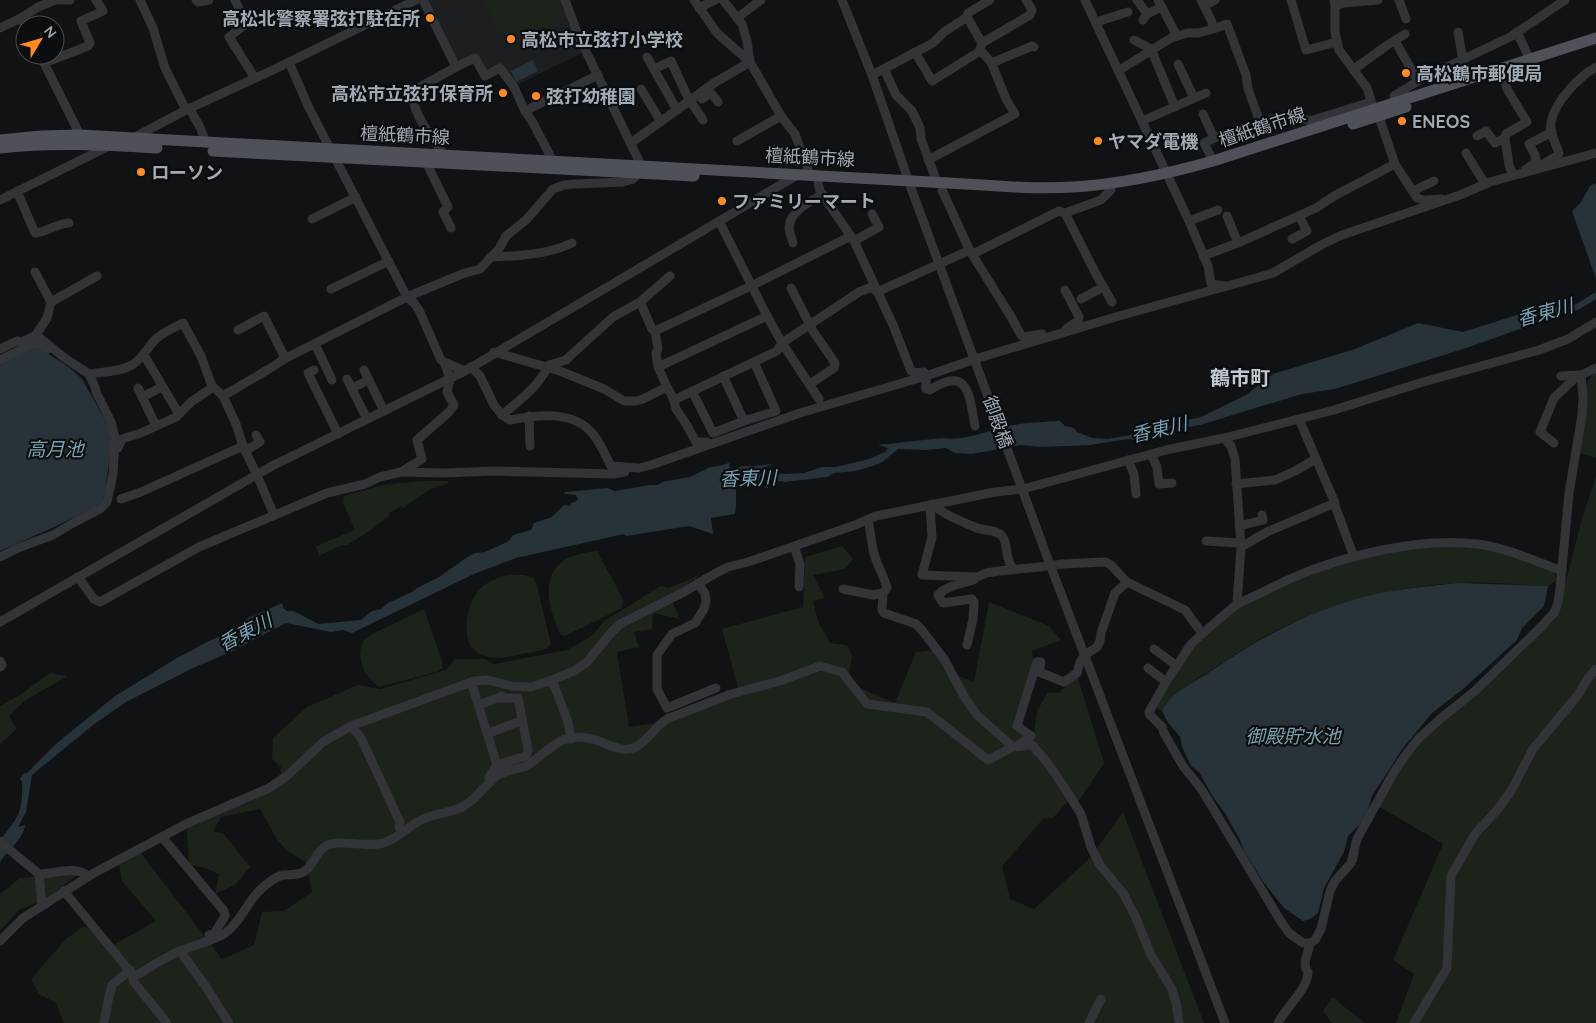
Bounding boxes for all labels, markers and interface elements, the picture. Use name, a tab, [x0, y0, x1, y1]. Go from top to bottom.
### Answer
place label: 高松北警察署弦打駐在所	[222, 7, 420, 30]
marker: 高松北警察署弦打駐在所	[424, 12, 436, 24]
north arrow	[15, 15, 65, 65]
text: N	[40, 22, 61, 42]
place label: 高松市立弦打小学校	[521, 28, 683, 51]
marker: 高松市立弦打小学校	[505, 33, 517, 45]
place label: 高松鶴市郵便局	[1416, 62, 1542, 85]
marker: 高松鶴市郵便局	[1400, 67, 1412, 79]
place label: 高松市立弦打保育所	[331, 82, 493, 105]
place label: 弦打幼稚園	[546, 85, 636, 108]
marker: 高松市立弦打保育所	[497, 87, 509, 99]
marker: 弦打幼稚園	[530, 90, 542, 102]
street label: 檀紙鶴市線	[1216, 102, 1308, 152]
place label: ENEOS	[1412, 110, 1470, 133]
marker: ENEOS	[1396, 115, 1408, 127]
street label: 檀紙鶴市線	[359, 121, 451, 149]
place label: ヤマダ電機	[1108, 130, 1199, 153]
marker: ヤマダ電機	[1092, 135, 1104, 147]
street label: 檀紙鶴市線	[764, 143, 856, 171]
place label: ローソン	[151, 161, 223, 184]
marker: ローソン	[135, 166, 147, 178]
place label: ファミリーマート	[732, 190, 876, 213]
marker: ファミリーマート	[716, 195, 728, 207]
water label: 香東川	[1514, 293, 1578, 331]
district label: 鶴市町	[1210, 365, 1270, 390]
street label: 御殿橋	[978, 393, 1018, 451]
water label: 香東川	[1129, 410, 1191, 447]
water label: 高月池	[26, 437, 85, 461]
water label: 香東川	[719, 465, 779, 491]
water label: 香東川	[214, 607, 278, 656]
water label: 御殿貯水池	[1245, 724, 1342, 748]

